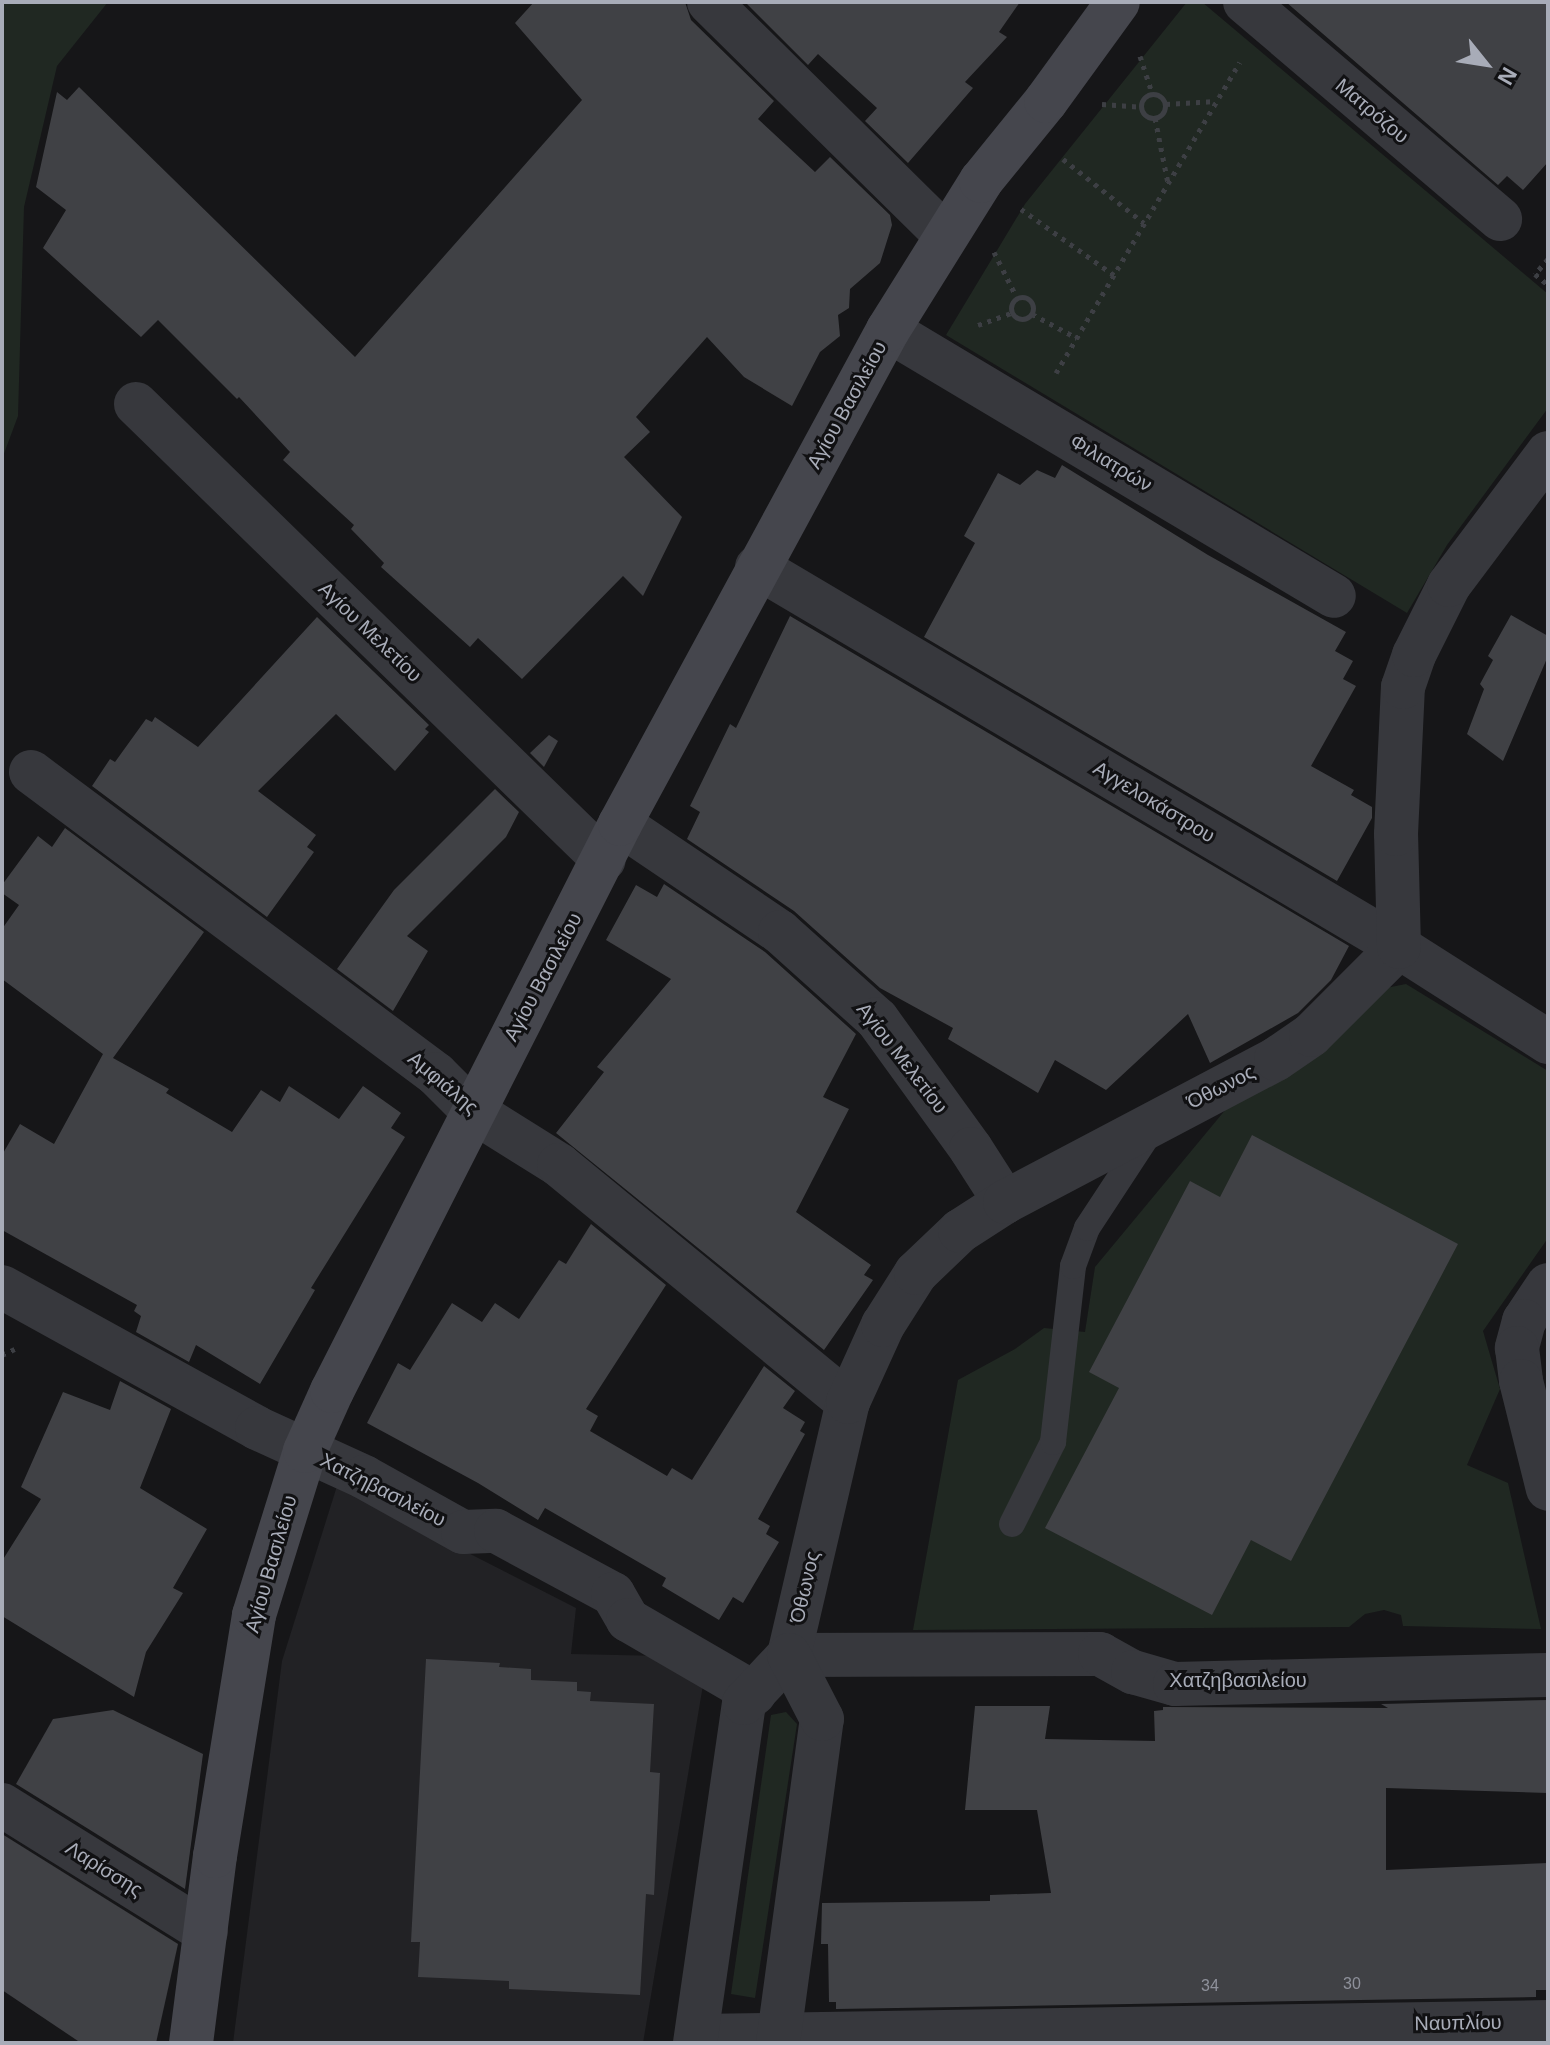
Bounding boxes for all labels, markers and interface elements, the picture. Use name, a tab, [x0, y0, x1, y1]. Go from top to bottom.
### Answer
north arrow	[1446, 24, 1526, 104]
text: N	[1492, 63, 1522, 89]
street label: Ματρόζου	[1331, 73, 1413, 149]
street label: Αγίου Βασιλείου	[802, 337, 892, 473]
street label: Φιλιατρών	[1066, 429, 1156, 497]
street label: Αγίου Μελετίου	[313, 577, 427, 687]
street label: Αγγελοκάστρου	[1089, 756, 1219, 848]
street label: Αγίου Βασιλείου	[499, 909, 587, 1045]
street label: Αγίου Μελετίου	[851, 998, 953, 1118]
street label: Αμφιάλης	[403, 1047, 483, 1119]
street label: Όθωνος	[1183, 1060, 1259, 1114]
street label: Χατζηβασιλείου	[316, 1448, 450, 1532]
street label: Αγίου Βασιλείου	[240, 1492, 302, 1636]
street label: Όθωνος	[785, 1549, 825, 1625]
street label: Χατζηβασιλείου	[1169, 1668, 1307, 1692]
street label: Λαρίσσης	[61, 1836, 147, 1902]
house number: 30	[1343, 1974, 1361, 1994]
house number: 34	[1201, 1976, 1219, 1996]
street label: Ναυπλίου	[1414, 2010, 1502, 2036]

